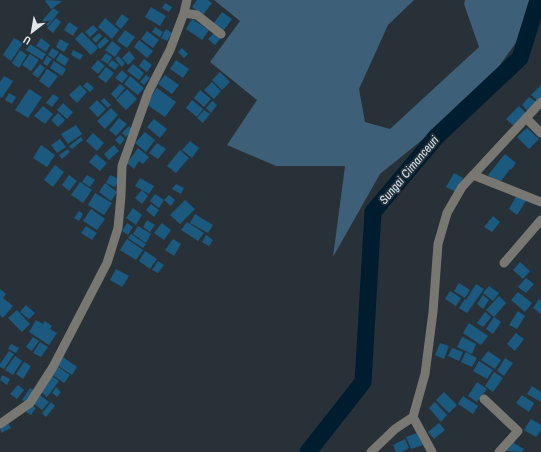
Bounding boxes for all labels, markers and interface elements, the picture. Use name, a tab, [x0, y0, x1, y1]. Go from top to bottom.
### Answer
north arrow	[12, 12, 52, 52]
text: U	[20, 33, 33, 48]
water label: Sungai Cimanceuri	[376, 132, 443, 208]

